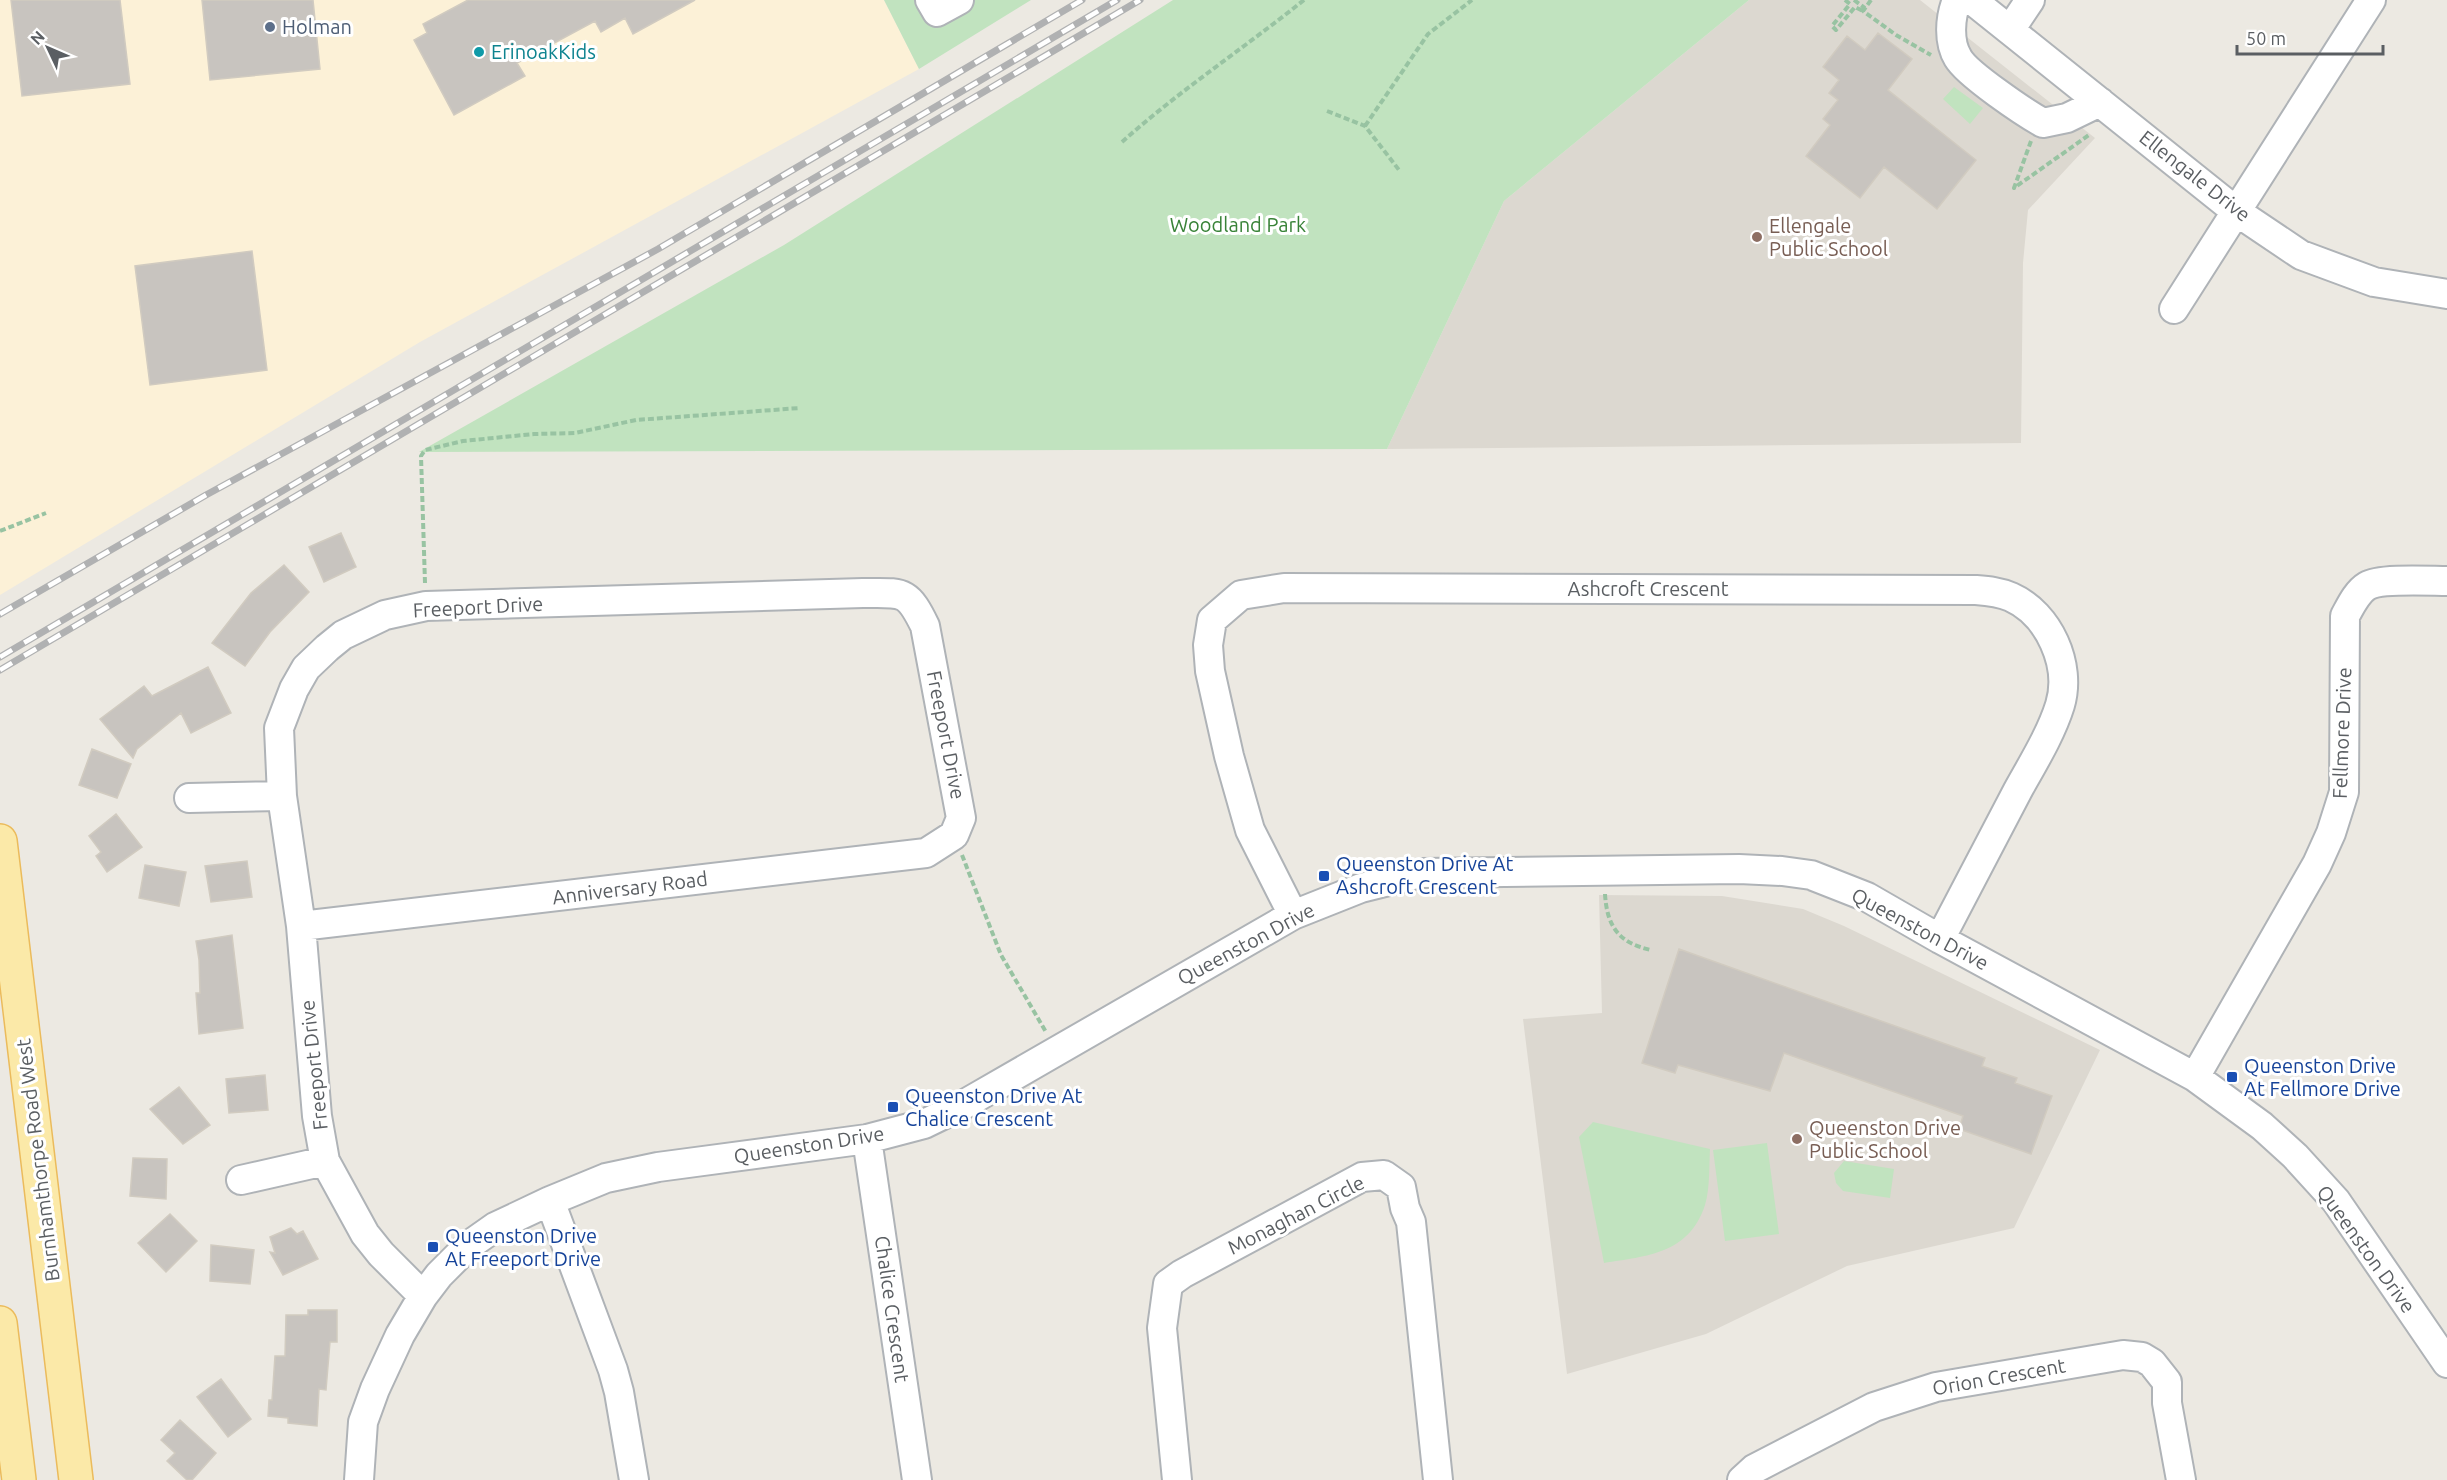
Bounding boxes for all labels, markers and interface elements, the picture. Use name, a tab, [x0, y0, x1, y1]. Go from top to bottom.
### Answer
place label: Holman	[282, 15, 352, 38]
north arrow	[18, 18, 78, 78]
scale bar	[2237, 18, 2382, 56]
marker: Holman	[263, 20, 277, 34]
text: N	[27, 27, 48, 48]
text: 50 m	[2246, 28, 2286, 48]
place label: ErinoakKids	[491, 40, 596, 63]
marker: ErinoakKids	[472, 45, 486, 59]
street label: Ellengale Drive	[2135, 125, 2255, 226]
park label: Woodland Park	[1170, 213, 1306, 236]
place label: Ellengale Public School	[1769, 214, 1888, 260]
marker: Ellengale Public School	[1750, 230, 1764, 244]
street label: Ashcroft Crescent	[1567, 577, 1729, 600]
street label: Freeport Drive	[412, 592, 544, 621]
street label: Fellmore Drive	[2328, 667, 2355, 799]
street label: Freeport Drive	[923, 669, 970, 801]
place label: Queenston Drive At Ashcroft Crescent	[1336, 852, 1513, 898]
street label: Anniversary Road	[551, 867, 709, 908]
marker: Queenston Drive At Ashcroft Crescent	[1317, 869, 1331, 883]
street label: Queenston Drive	[1848, 883, 1993, 974]
street label: Queenston Drive	[1173, 898, 1318, 989]
street label: Freeport Drive	[295, 999, 332, 1131]
street label: Burnhamthorpe Road West	[11, 1037, 64, 1283]
place label: Queenston Drive At Fellmore Drive	[2244, 1054, 2401, 1100]
marker: Queenston Drive At Fellmore Drive	[2225, 1070, 2239, 1084]
place label: Queenston Drive At Chalice Crescent	[905, 1084, 1082, 1130]
marker: Queenston Drive At Chalice Crescent	[886, 1100, 900, 1114]
place label: Queenston Drive Public School	[1809, 1116, 1961, 1162]
street label: Queenston Drive	[732, 1121, 886, 1168]
marker: Queenston Drive Public School	[1790, 1132, 1804, 1146]
street label: Monaghan Circle	[1224, 1170, 1368, 1259]
street label: Queenston Drive	[2312, 1180, 2420, 1317]
place label: Queenston Drive At Freeport Drive	[445, 1224, 601, 1270]
street label: Chalice Crescent	[871, 1234, 914, 1384]
marker: Queenston Drive At Freeport Drive	[426, 1240, 440, 1254]
street label: Orion Crescent	[1931, 1353, 2067, 1400]

